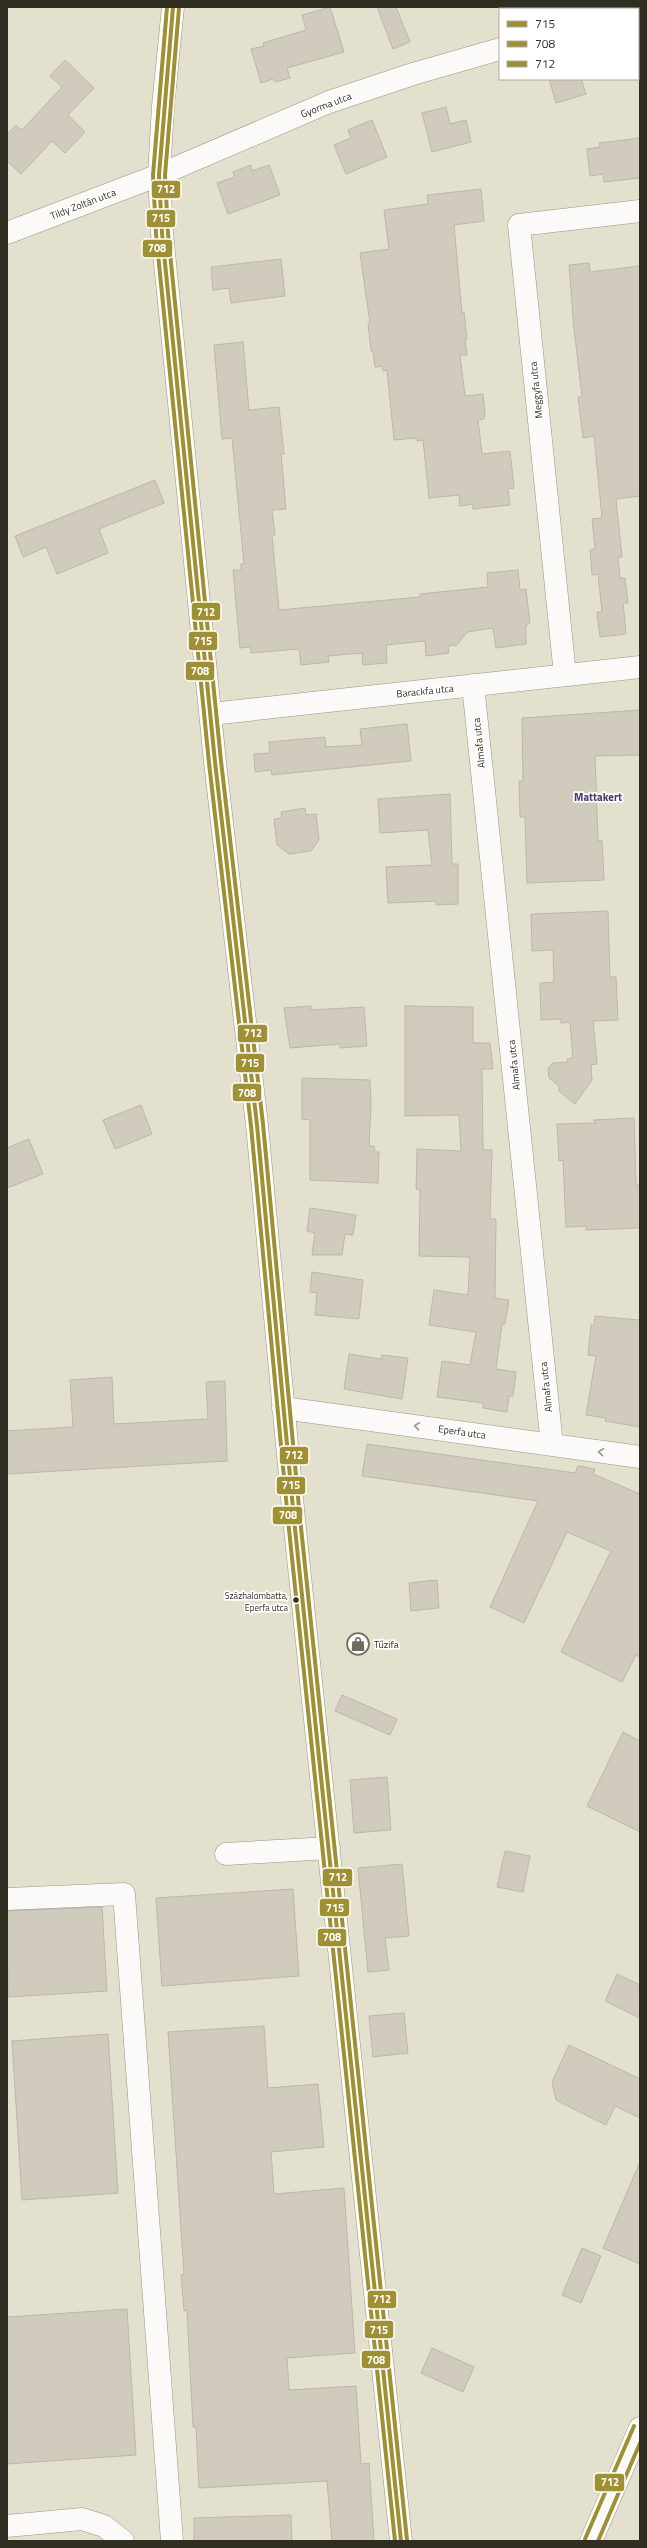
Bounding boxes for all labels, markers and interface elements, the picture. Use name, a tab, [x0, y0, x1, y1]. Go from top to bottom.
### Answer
legend	[499, 8, 639, 80]
text: 715	[535, 14, 555, 33]
text: 708	[535, 34, 555, 53]
text: 712	[535, 54, 555, 73]
street label: Gyorma utca	[298, 88, 354, 122]
line badge: 712	[151, 180, 181, 199]
text: 712	[157, 181, 175, 197]
street label: Tildy Zoltán utca	[48, 185, 118, 223]
line badge: 715	[146, 209, 176, 228]
text: 715	[152, 210, 170, 226]
line badge: 708	[142, 239, 173, 258]
text: 708	[148, 240, 166, 256]
street label: Meggyfa utca	[526, 361, 546, 419]
line badge: 712	[191, 602, 221, 621]
text: 712	[197, 604, 215, 620]
line badge: 715	[188, 631, 218, 651]
text: 715	[194, 633, 212, 649]
line badge: 708	[185, 661, 215, 681]
text: 708	[191, 663, 209, 679]
street label: Barackfa utca	[396, 681, 454, 701]
street label: Almafa utca	[469, 717, 489, 769]
district label: Mattakert	[574, 789, 622, 805]
line badge: 712	[237, 1024, 268, 1043]
text: 712	[244, 1025, 262, 1041]
street label: Almafa utca	[504, 1039, 524, 1091]
line badge: 715	[235, 1053, 265, 1073]
text: 715	[241, 1055, 259, 1071]
line badge: 708	[232, 1083, 262, 1102]
text: 708	[238, 1085, 256, 1101]
street label: Almafa utca	[536, 1361, 556, 1413]
street label: Eperfa utca	[437, 1421, 487, 1443]
one-way arrow	[414, 1422, 420, 1431]
line badge: 712	[279, 1446, 309, 1465]
text: 712	[285, 1447, 303, 1463]
one-way arrow	[598, 1448, 604, 1457]
line badge: 715	[276, 1476, 306, 1495]
text: 715	[282, 1477, 300, 1493]
line badge: 708	[272, 1506, 303, 1525]
text: 708	[279, 1507, 297, 1523]
place label: Százhalombatta, Eperfa utca	[225, 1589, 288, 1614]
marker: Százhalombatta, Eperfa utca	[291, 1595, 301, 1605]
shop icon: Tűzifa	[345, 1631, 371, 1657]
place label: Tűzifa	[374, 1637, 399, 1652]
line badge: 712	[322, 1868, 353, 1887]
text: 712	[329, 1869, 347, 1885]
line badge: 715	[319, 1898, 350, 1917]
text: 715	[326, 1900, 344, 1916]
line badge: 708	[317, 1928, 347, 1947]
text: 708	[323, 1929, 341, 1945]
line badge: 712	[367, 2290, 397, 2309]
text: 712	[373, 2291, 391, 2307]
line badge: 715	[364, 2320, 394, 2339]
text: 715	[370, 2322, 388, 2338]
line badge: 708	[361, 2350, 391, 2369]
text: 708	[367, 2352, 385, 2368]
line badge: 712	[594, 2473, 625, 2492]
text: 712	[601, 2474, 619, 2490]

